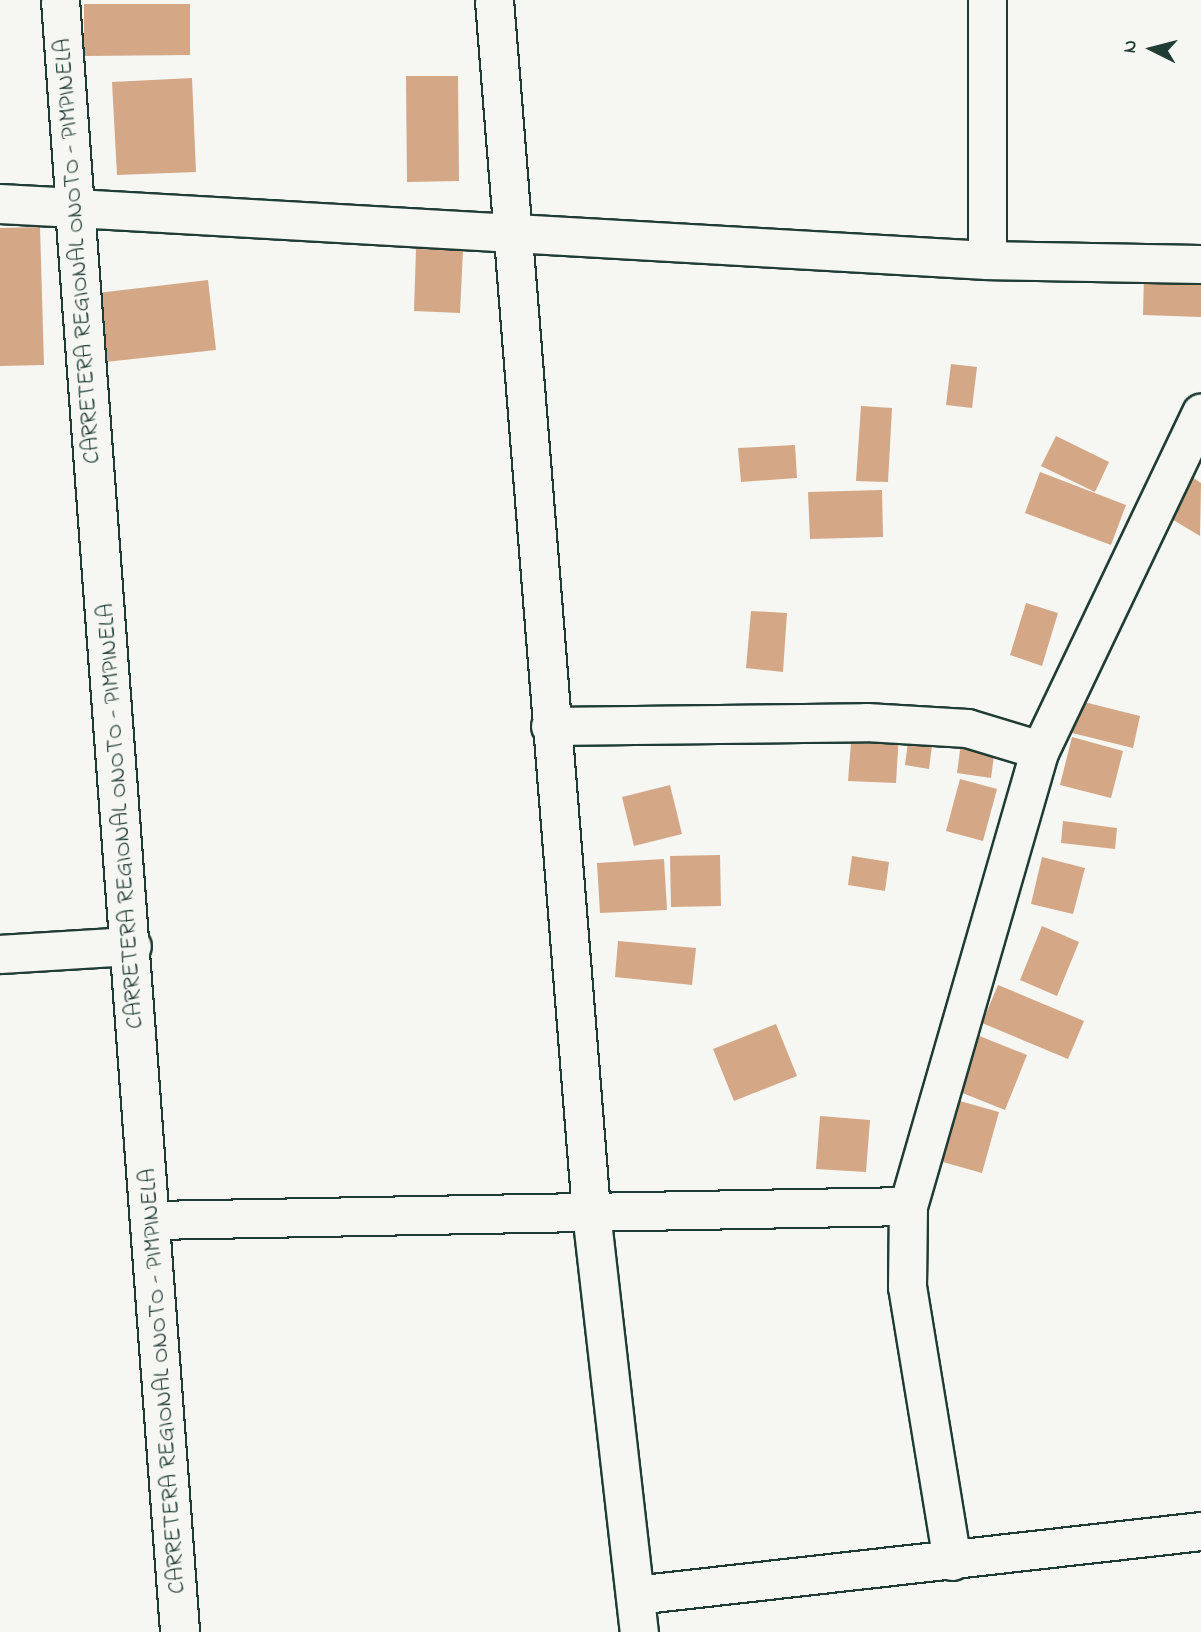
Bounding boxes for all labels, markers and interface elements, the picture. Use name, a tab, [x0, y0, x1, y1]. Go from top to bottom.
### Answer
north arrow	[1117, 14, 1187, 84]
street label: CARRETERA REGIONAL ONOTO - PIMPINELA	[50, 37, 108, 465]
text: N	[1117, 39, 1145, 55]
street label: CARRETERA REGIONAL ONOTO - PIMPINELA	[93, 602, 151, 1030]
street label: CARRETERA REGIONAL ONOTO - PIMPINELA	[135, 1167, 193, 1595]

